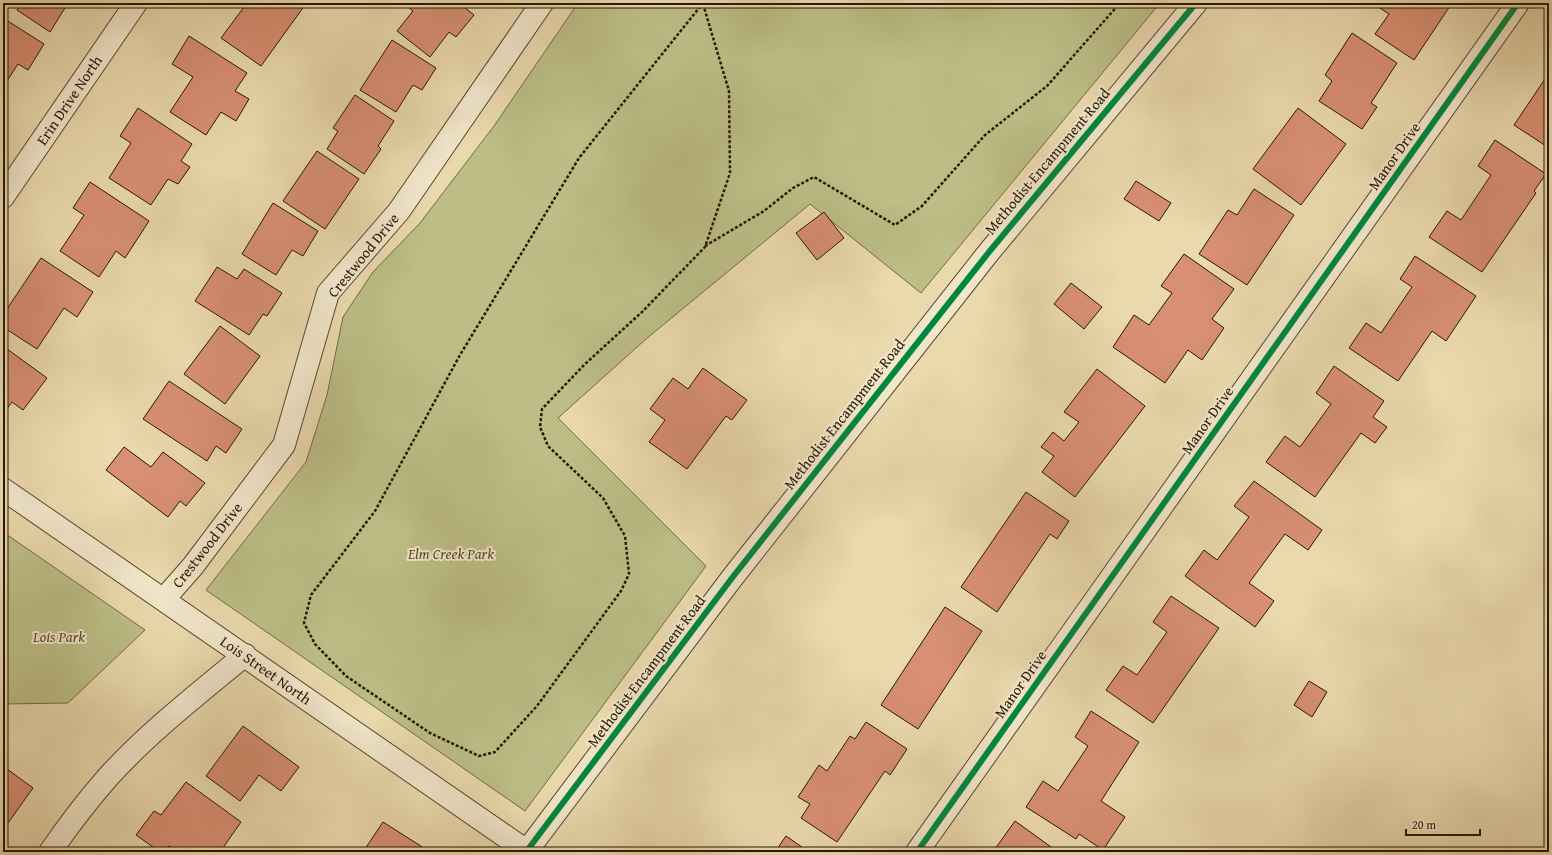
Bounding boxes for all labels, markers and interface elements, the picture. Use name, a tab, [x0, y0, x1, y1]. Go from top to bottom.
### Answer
street label: Erin Drive North	[31, 51, 107, 149]
street label: Methodist Encampment Road	[979, 83, 1115, 239]
street label: Manor Drive	[1363, 118, 1425, 194]
street label: Crestwood Drive	[322, 208, 404, 302]
street label: Methodist Encampment Road	[779, 335, 909, 493]
street label: Manor Drive	[1176, 382, 1238, 458]
street label: Crestwood Drive	[167, 498, 247, 592]
park label: Elm Creek Park	[407, 543, 494, 564]
street label: Methodist Encampment Road	[582, 591, 710, 751]
park label: Lois Park	[32, 626, 85, 647]
street label: Lois Street North	[216, 631, 316, 710]
street label: Manor Drive	[989, 646, 1051, 722]
scale bar	[1406, 811, 1480, 837]
text: 20 m	[1412, 816, 1436, 833]

